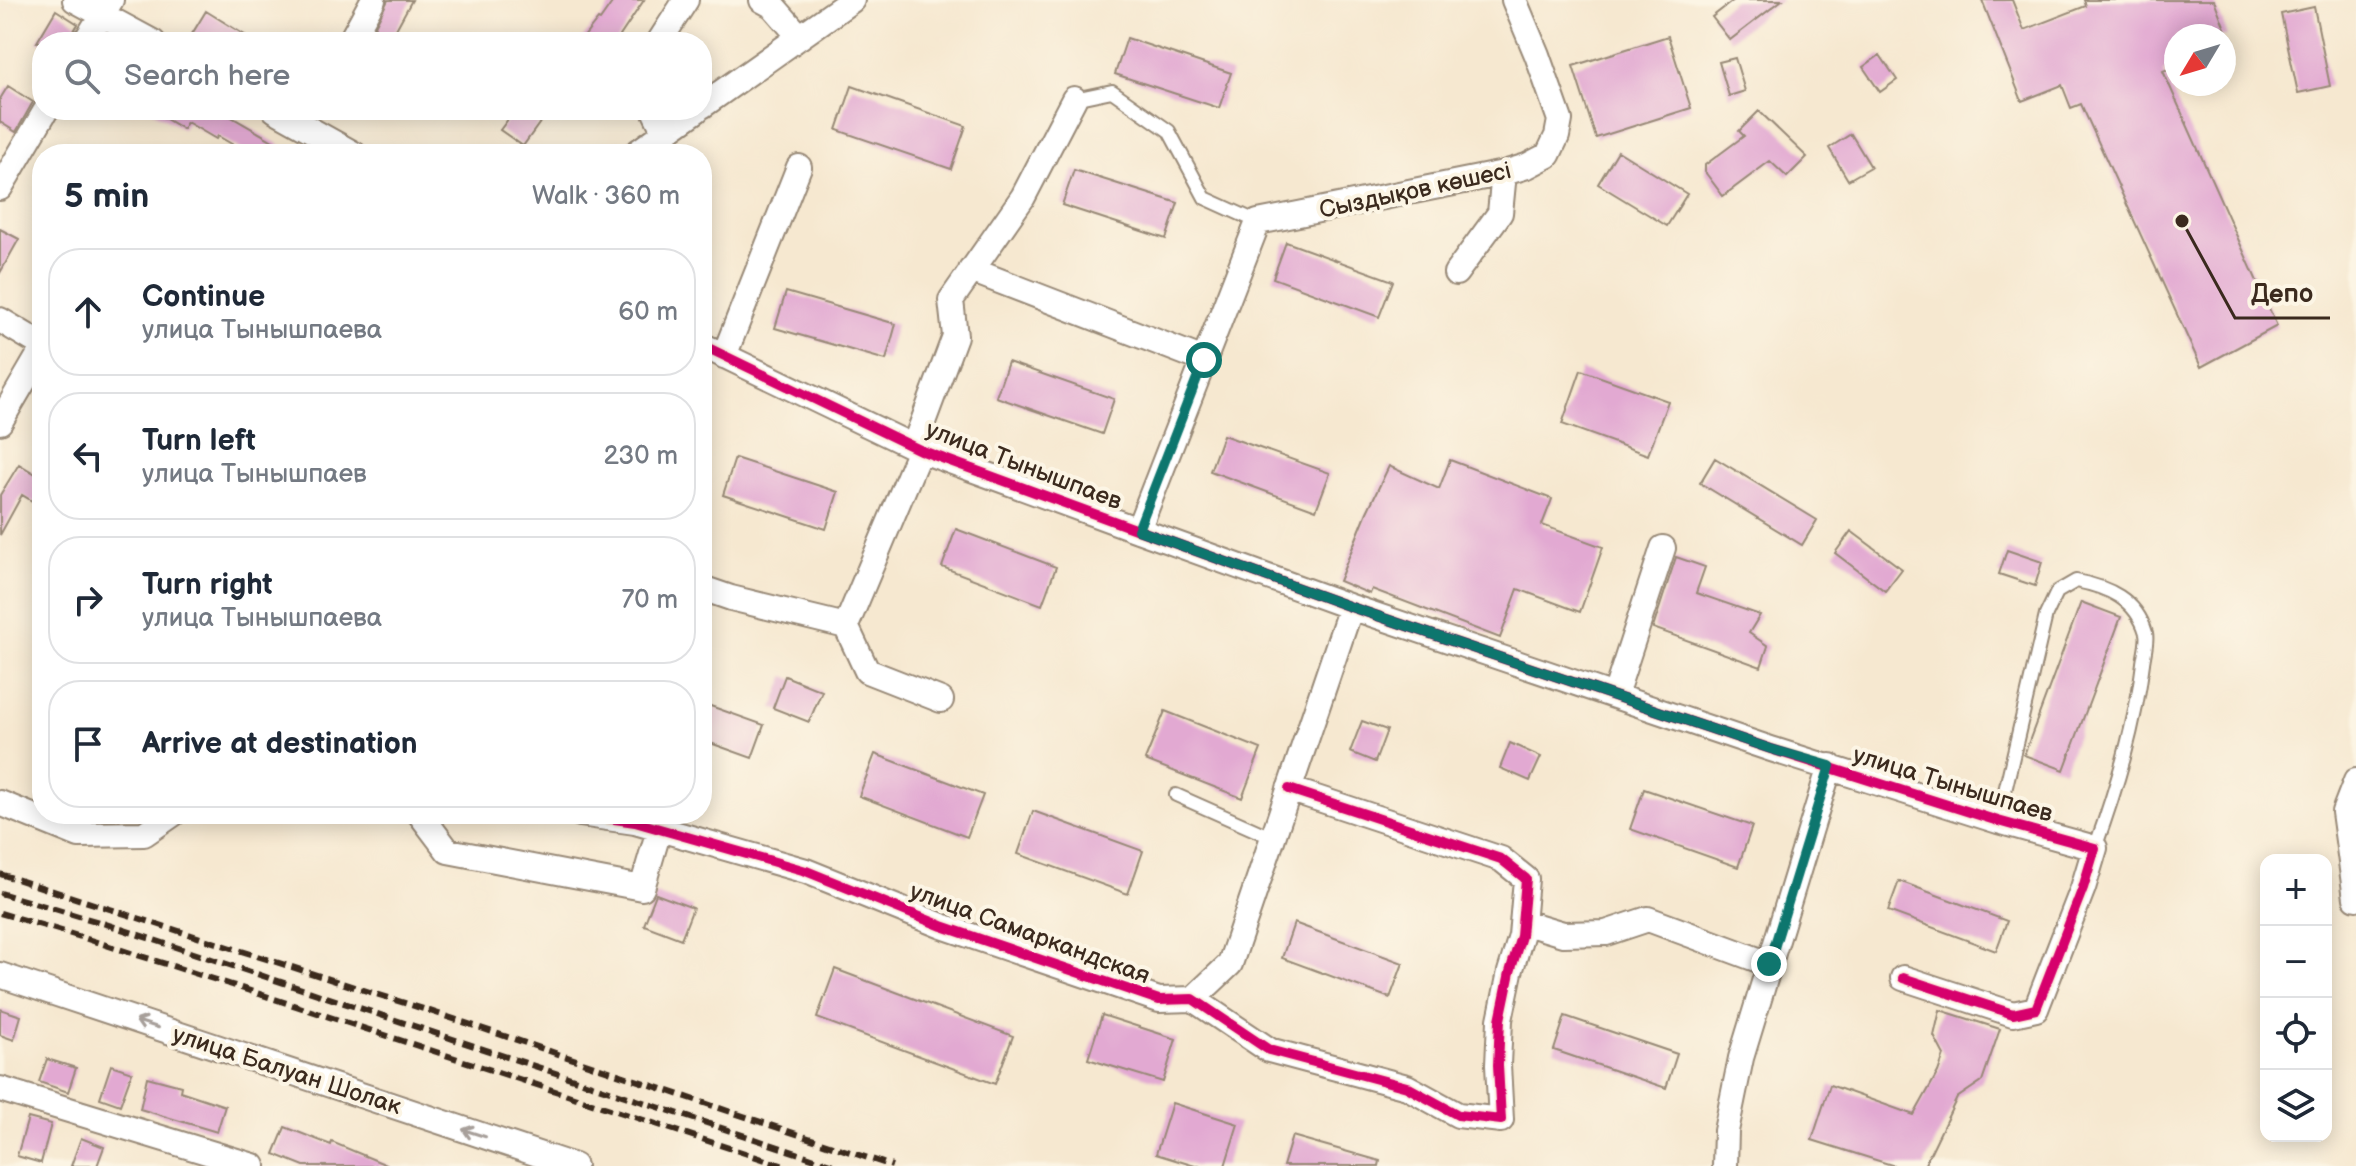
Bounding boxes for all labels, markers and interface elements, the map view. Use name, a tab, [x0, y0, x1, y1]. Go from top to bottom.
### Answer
north arrow	[2164, 24, 2236, 96]
search box	[32, 32, 712, 120]
icon: search	[60, 54, 104, 98]
text: Search here	[124, 58, 290, 94]
street label: Сыздықов көшесі	[1317, 156, 1514, 225]
text: 5 min	[64, 176, 149, 217]
text: Walk · 360 m	[532, 181, 680, 212]
callout: Депо	[2235, 268, 2330, 318]
text: Continue	[142, 279, 265, 315]
text: Депо	[2251, 279, 2313, 310]
icon: ahead	[66, 290, 110, 334]
text: 60 m	[618, 297, 678, 328]
text: улица Тынышпаева	[142, 315, 382, 346]
route start	[1186, 342, 1222, 378]
street label: улица Тынышпаев	[922, 415, 1126, 516]
text: Turn left	[142, 423, 256, 459]
icon: left	[66, 434, 110, 478]
text: 230 m	[603, 441, 678, 472]
text: улица Тынышпаев	[142, 459, 367, 490]
text: Turn right	[142, 567, 273, 603]
icon: right	[66, 578, 110, 622]
text: 70 m	[621, 585, 678, 616]
text: улица Тынышпаева	[142, 603, 382, 634]
icon: arrive	[66, 722, 110, 766]
text: Arrive at destination	[142, 726, 418, 762]
street label: улица Тынышпаев	[1849, 740, 2057, 829]
map controls	[2260, 854, 2332, 1142]
button: +	[2260, 854, 2332, 926]
street label: улица Самаркандская	[906, 877, 1154, 990]
button: −	[2260, 926, 2332, 998]
route end	[1751, 946, 1787, 982]
button: locate	[2260, 998, 2332, 1070]
one-way arrow	[135, 1015, 160, 1030]
street label: улица Балуан Шолак	[169, 1020, 405, 1121]
button: layers	[2260, 1070, 2332, 1142]
one-way arrow	[462, 1124, 487, 1139]

